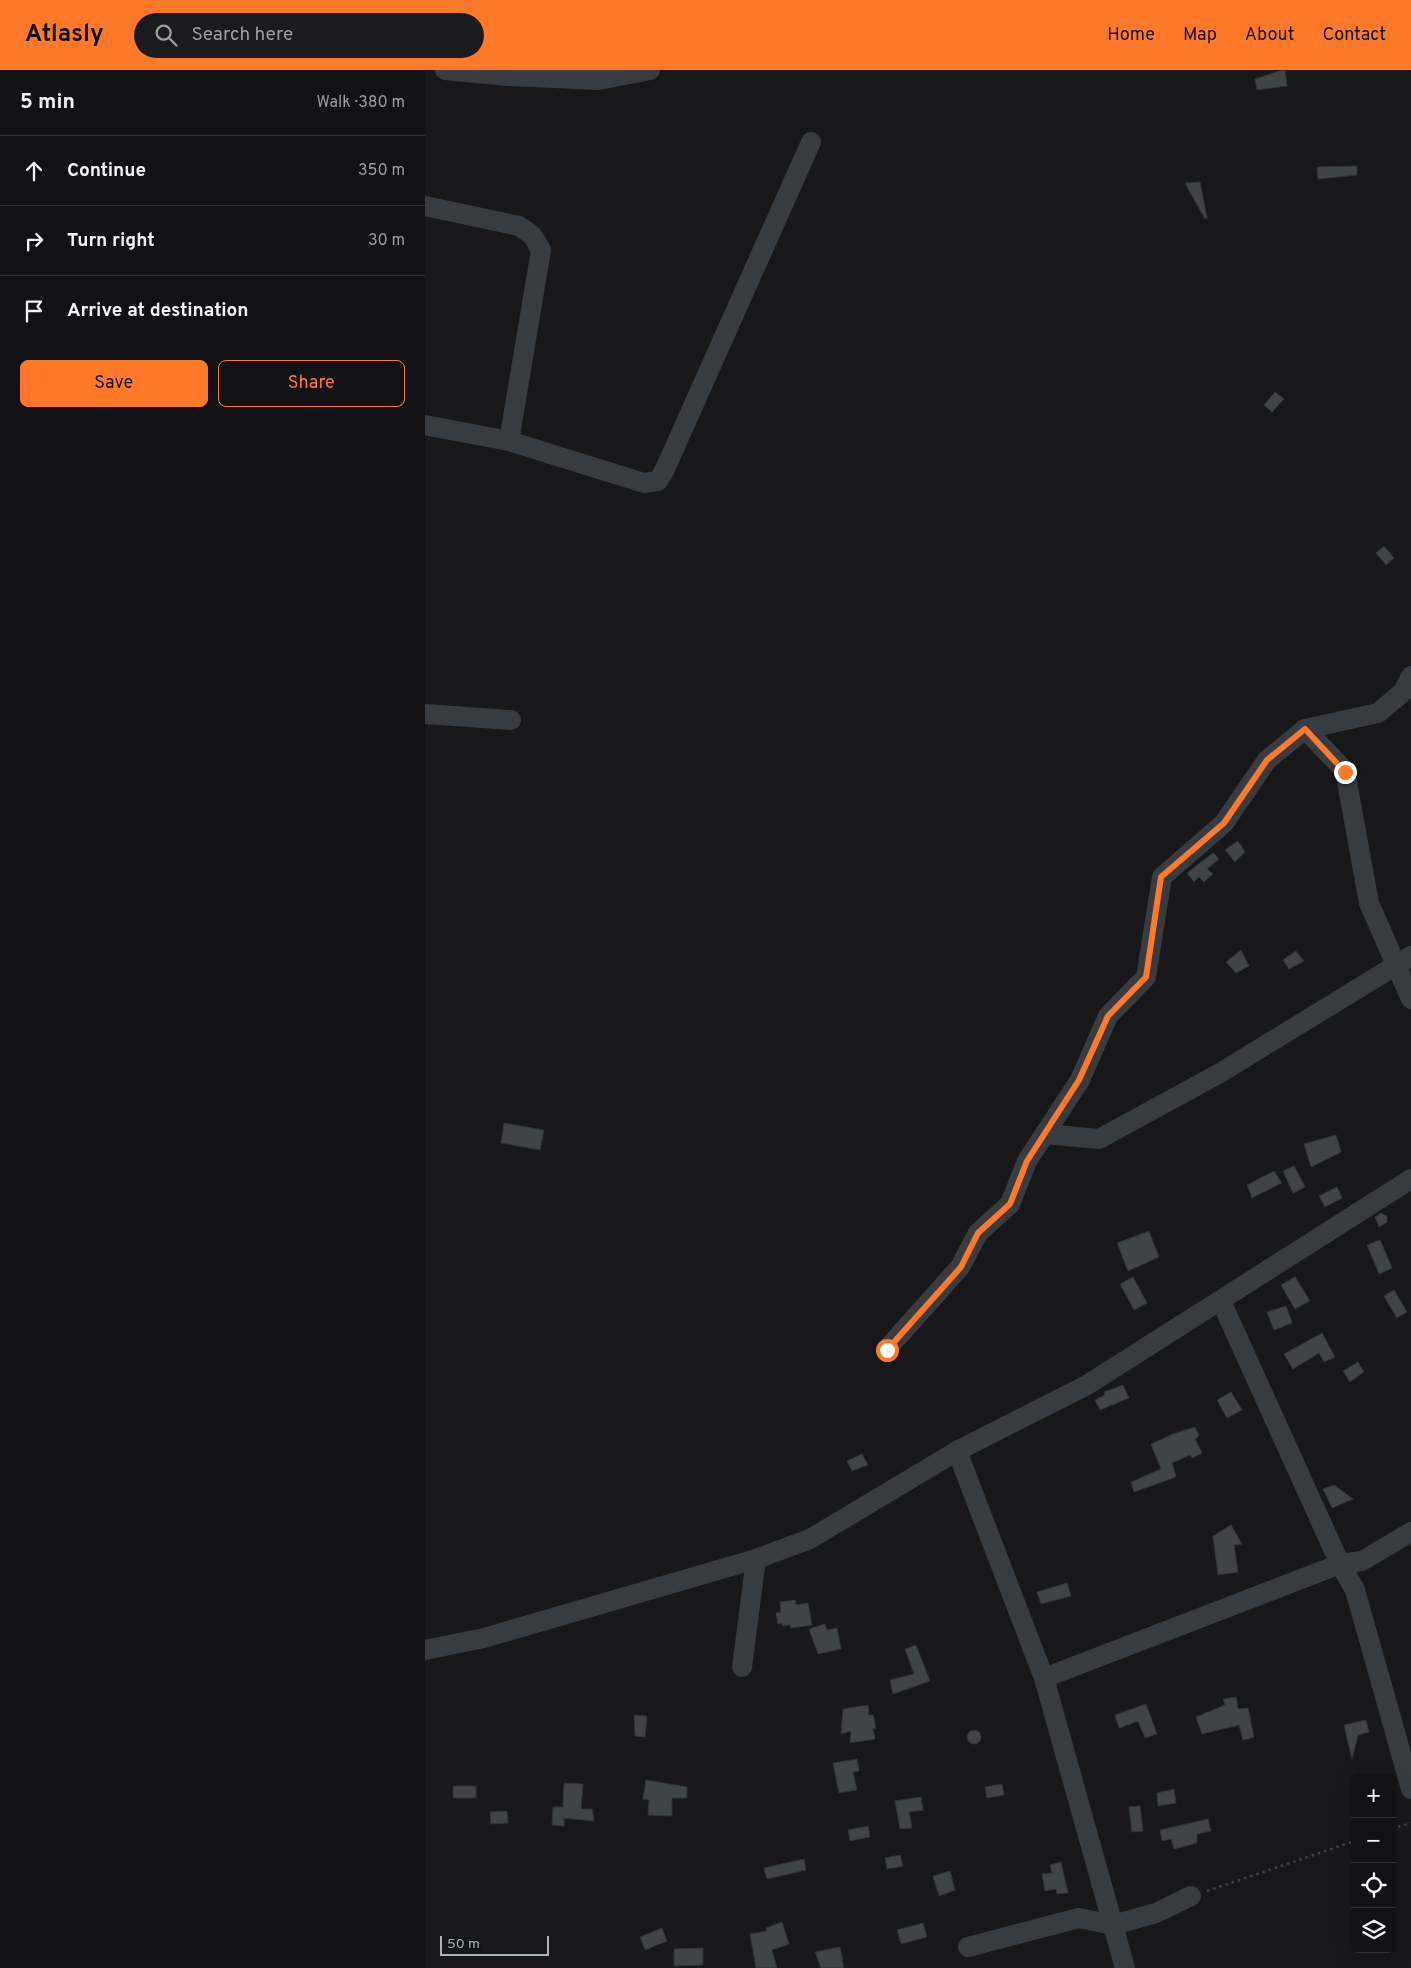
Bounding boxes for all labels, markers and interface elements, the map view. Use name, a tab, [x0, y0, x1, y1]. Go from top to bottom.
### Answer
search box	[134, 13, 484, 58]
text: Atlasly	[25, 20, 104, 50]
icon: search	[152, 21, 180, 49]
text: Search here	[192, 23, 293, 47]
text: Home	[1107, 24, 1155, 47]
text: Map	[1183, 24, 1217, 47]
text: About	[1245, 24, 1294, 47]
text: Contact	[1322, 24, 1386, 47]
text: 5 min	[20, 89, 75, 116]
text: Walk · 380 m	[317, 93, 405, 113]
icon: ahead	[20, 157, 48, 185]
text: Continue	[67, 159, 146, 183]
text: 350 m	[358, 161, 405, 181]
icon: right	[20, 227, 48, 255]
text: Turn right	[67, 229, 155, 253]
text: 30 m	[368, 231, 405, 251]
icon: arrive	[20, 297, 48, 325]
text: Arrive at destination	[67, 299, 248, 323]
button: Save	[20, 360, 208, 407]
button: Share	[218, 360, 405, 407]
route end	[1334, 761, 1357, 784]
route start	[876, 1339, 899, 1362]
map controls	[1351, 1773, 1396, 1953]
button: +	[1351, 1773, 1396, 1818]
button: −	[1351, 1818, 1396, 1863]
button: locate	[1351, 1863, 1396, 1908]
button: layers	[1351, 1908, 1396, 1953]
scale bar	[440, 1933, 549, 1956]
text: 50 m	[447, 1936, 480, 1953]

